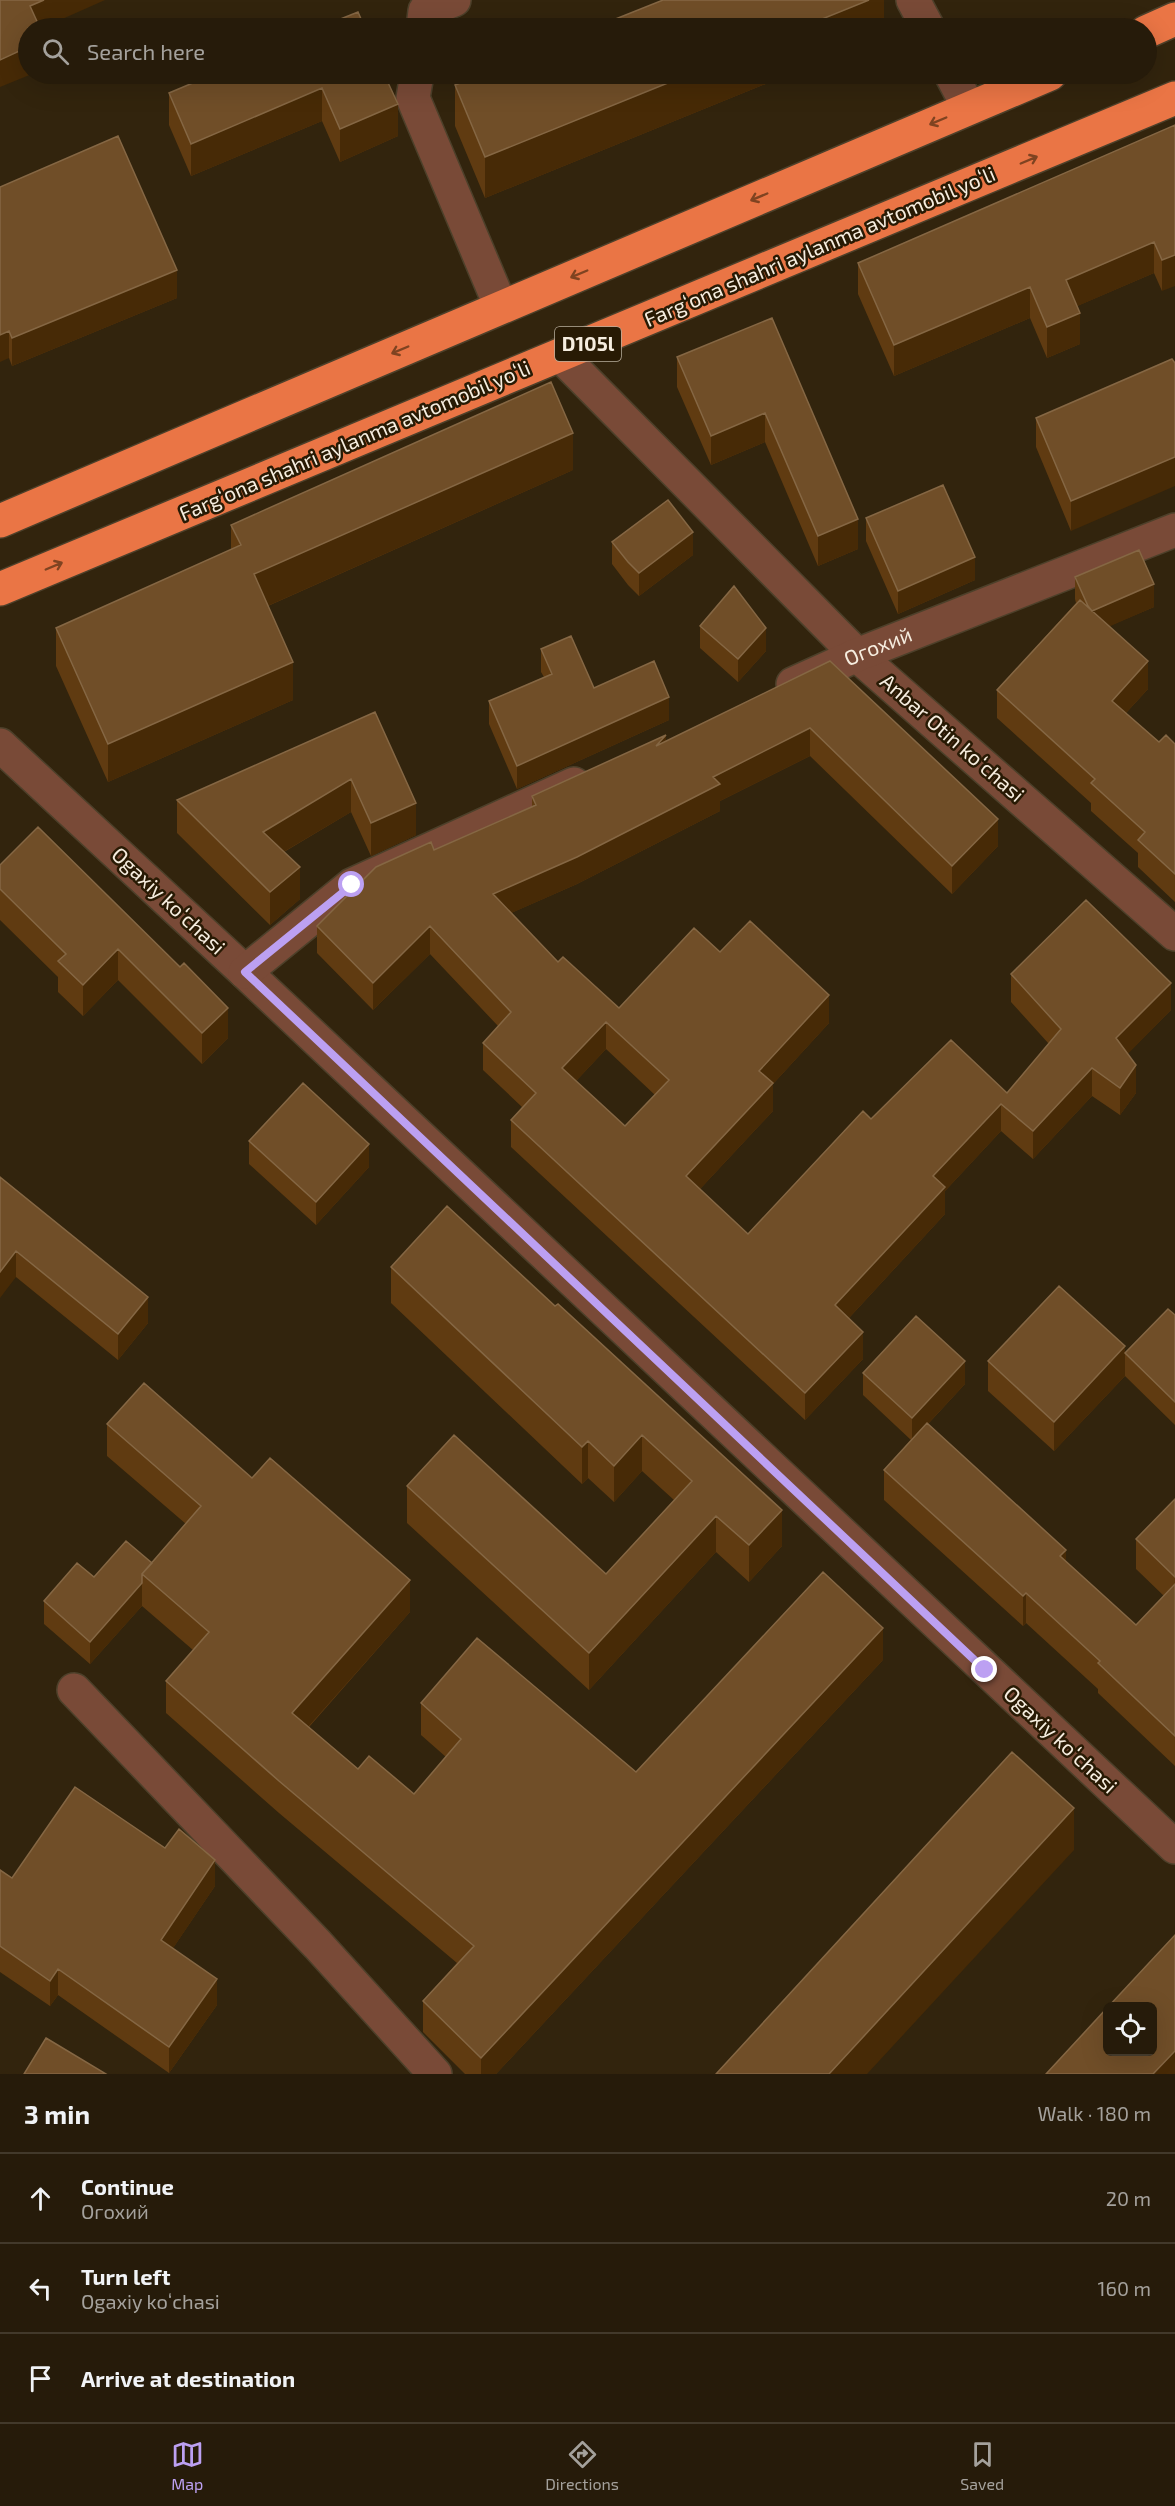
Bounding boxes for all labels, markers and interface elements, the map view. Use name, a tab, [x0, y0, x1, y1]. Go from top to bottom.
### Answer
search box	[18, 18, 1157, 84]
icon: search	[39, 35, 72, 68]
text: Search here	[87, 38, 205, 64]
one-way arrow	[930, 116, 948, 127]
one-way arrow	[1019, 154, 1037, 165]
street label: Fargʻona shahri aylanma avtomobil yoʻli	[640, 160, 999, 331]
one-way arrow	[750, 192, 768, 203]
one-way arrow	[571, 269, 589, 280]
road number: D105l	[555, 327, 621, 361]
one-way arrow	[391, 345, 409, 356]
street label: Fargʻona shahri aylanma avtomobil yoʻli	[175, 354, 534, 525]
one-way arrow	[44, 560, 63, 571]
street label: Огохий	[840, 621, 915, 670]
street label: Anbar Otin koʻchasi	[876, 668, 1030, 806]
street label: Ogaxiy koʻchasi	[107, 841, 231, 959]
route start	[338, 871, 364, 897]
route end	[971, 1656, 997, 1682]
street label: Ogaxiy koʻchasi	[999, 1680, 1123, 1798]
map controls	[1103, 2002, 1157, 2056]
button: locate	[1103, 2002, 1157, 2056]
text: 3 min	[24, 2098, 90, 2129]
text: Walk · 180 m	[1038, 2101, 1151, 2125]
text: Continue	[81, 2173, 174, 2199]
icon: ahead	[24, 2182, 57, 2215]
text: 20 m	[1106, 2186, 1151, 2210]
text: Огохий	[81, 2199, 149, 2223]
text: Turn left	[81, 2263, 170, 2289]
icon: left	[24, 2272, 57, 2305]
text: 160 m	[1098, 2276, 1151, 2300]
text: Ogaxiy koʻchasi	[81, 2289, 220, 2313]
icon: arrive	[24, 2362, 57, 2395]
text: Arrive at destination	[81, 2365, 295, 2391]
tab: Map	[171, 2438, 204, 2493]
tab: Directions	[545, 2438, 619, 2493]
tab: Saved	[960, 2438, 1004, 2493]

